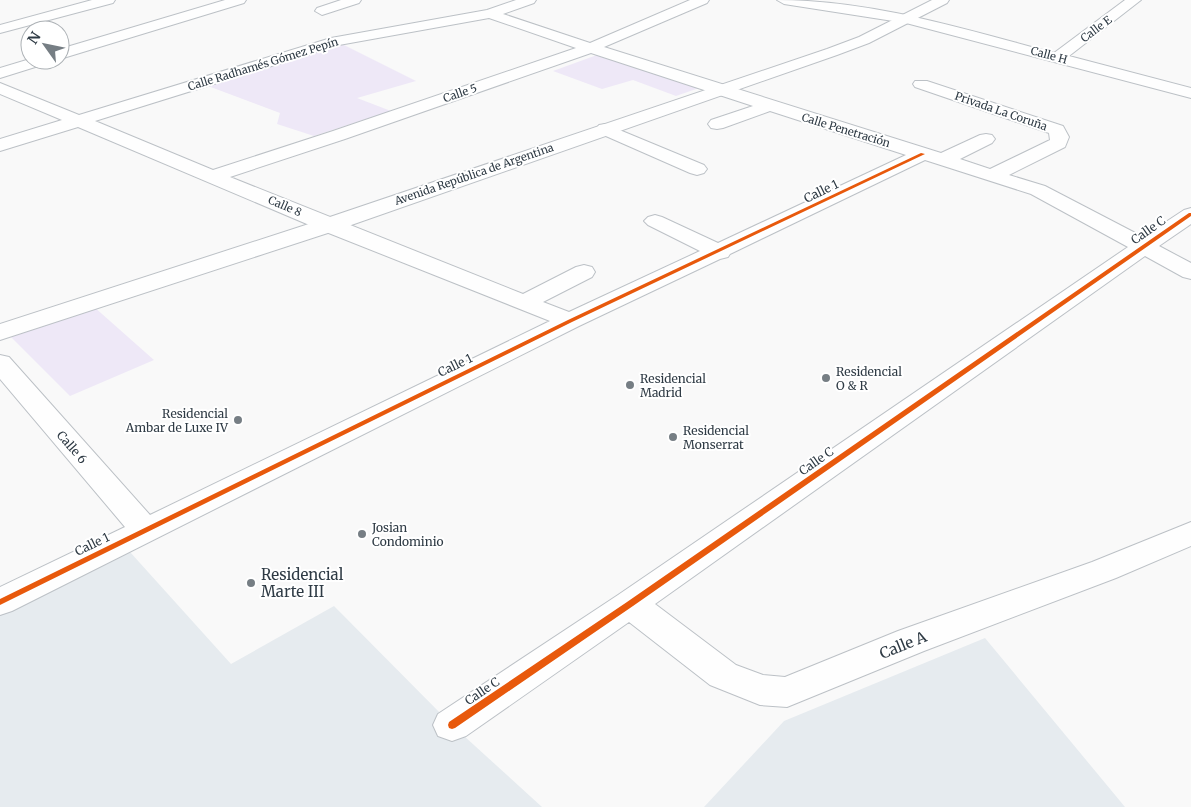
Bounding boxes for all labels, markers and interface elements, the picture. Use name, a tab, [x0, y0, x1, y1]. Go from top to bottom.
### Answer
street label: Calle E	[1078, 13, 1114, 45]
north arrow	[20, 20, 70, 70]
text: N	[24, 28, 45, 47]
street label: Calle Radhamés Gómez Pepín	[186, 34, 341, 94]
street label: Calle H	[1029, 43, 1069, 67]
street label: Calle 5	[441, 81, 479, 105]
street label: Privada La Coruña	[953, 89, 1049, 133]
street label: Calle Penetración	[800, 110, 893, 150]
street label: Avenida República de Argentina	[392, 140, 555, 208]
street label: Calle 1	[801, 176, 841, 206]
street label: Calle 8	[266, 193, 304, 219]
street label: Calle C	[1128, 213, 1168, 247]
street label: Calle 1	[435, 350, 475, 380]
place label: Residencial O & R	[836, 364, 902, 393]
place label: Residencial Madrid	[640, 371, 706, 400]
marker: Residencial O & R	[820, 372, 832, 384]
marker: Residencial Madrid	[624, 379, 636, 391]
place label: Residencial Ambar de Luxe IV	[125, 406, 229, 435]
marker: Residencial Ambar de Luxe IV	[232, 414, 244, 426]
place label: Residencial Monserrat	[683, 423, 749, 452]
street label: Calle 6	[54, 428, 90, 466]
marker: Residencial Monserrat	[667, 431, 679, 443]
street label: Calle C	[796, 444, 836, 478]
place label: Josian Condominio	[371, 520, 444, 549]
marker: Josian Condominio	[356, 528, 368, 540]
street label: Calle 1	[72, 529, 112, 559]
place label: Residencial Marte III	[261, 565, 344, 601]
marker: Residencial Marte III	[245, 577, 257, 589]
street label: Calle A	[877, 627, 930, 663]
street label: Calle C	[462, 674, 502, 708]

